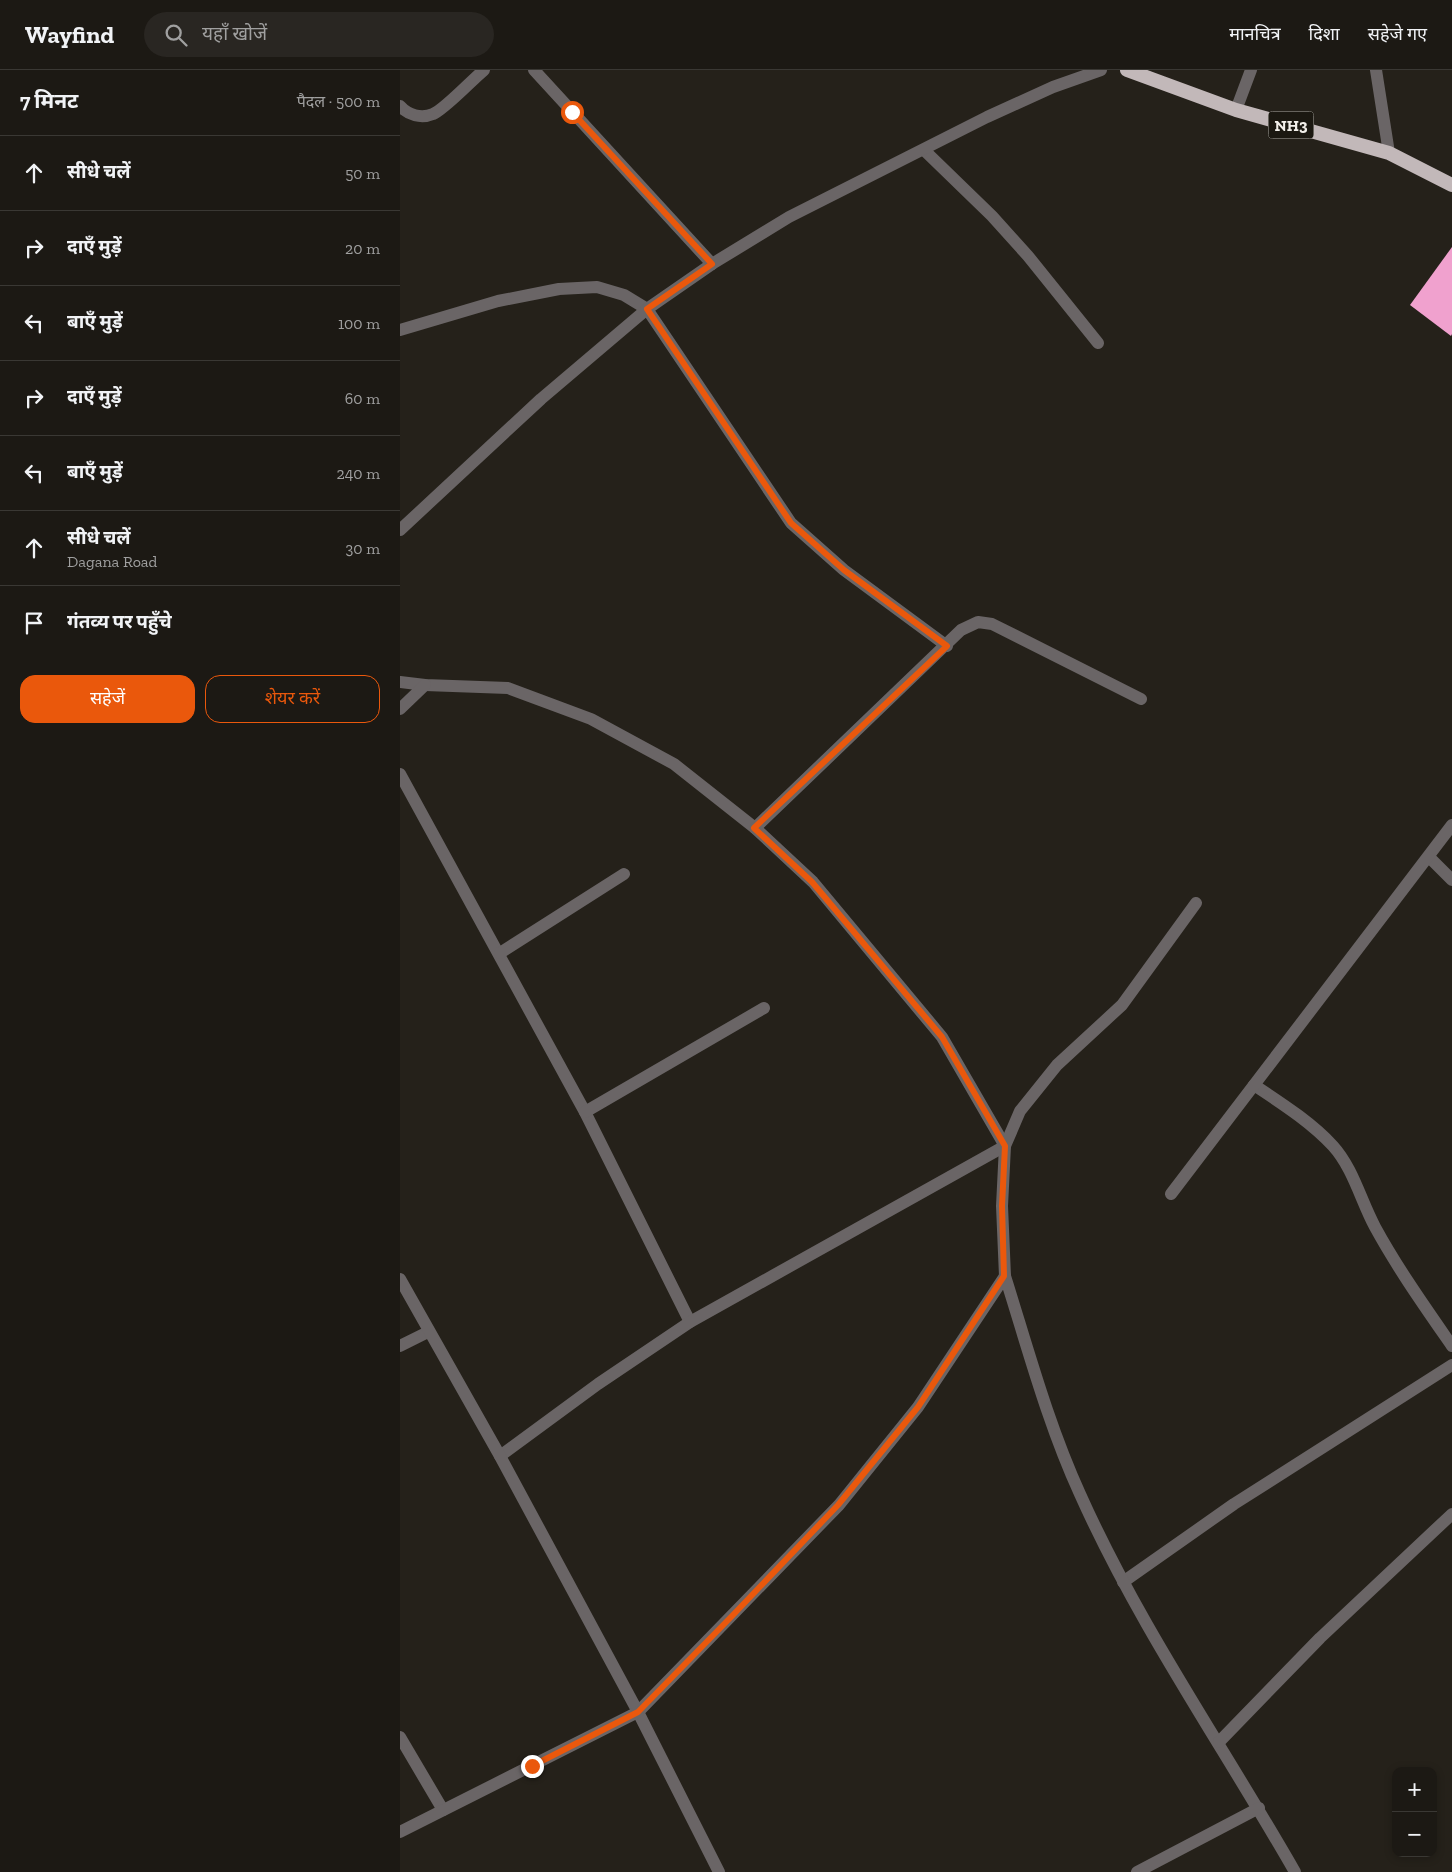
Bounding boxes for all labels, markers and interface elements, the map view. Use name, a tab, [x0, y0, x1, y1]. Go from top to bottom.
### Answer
search box	[144, 12, 494, 57]
text: Wayfind	[25, 20, 114, 49]
icon: search	[162, 21, 190, 49]
text: यहाँ खोजें	[202, 22, 267, 45]
text: मानचित्र	[1229, 23, 1281, 45]
text: दिशा	[1309, 23, 1340, 45]
text: सहेजे गए	[1368, 23, 1427, 45]
text: 7 मिनट	[20, 88, 78, 113]
text: पैदल · 500 m	[297, 92, 380, 111]
route start	[561, 101, 584, 124]
road number: NH3	[1268, 112, 1314, 138]
icon: ahead	[20, 159, 48, 187]
text: सीधे चलें	[67, 160, 130, 183]
text: 50 m	[345, 164, 380, 183]
icon: right	[20, 234, 48, 262]
text: दाएँ मुड़ें	[67, 235, 122, 258]
text: 20 m	[345, 239, 380, 258]
icon: left	[20, 309, 48, 337]
text: बाएँ मुड़ें	[67, 310, 123, 333]
text: 100 m	[338, 314, 380, 333]
icon: right	[20, 384, 48, 412]
text: दाएँ मुड़ें	[67, 385, 122, 408]
text: 60 m	[345, 389, 380, 408]
icon: left	[20, 459, 48, 487]
text: बाएँ मुड़ें	[67, 460, 123, 483]
text: 240 m	[336, 464, 380, 483]
text: सीधे चलें	[67, 526, 130, 549]
icon: ahead	[20, 534, 48, 562]
text: 30 m	[346, 539, 380, 558]
text: Dagana Road	[67, 552, 157, 571]
icon: arrive	[20, 609, 48, 637]
text: गंतव्य पर पहुँचे	[67, 610, 172, 633]
button: सहेजें	[20, 675, 195, 723]
button: शेयर करें	[205, 675, 380, 723]
route end	[521, 1755, 544, 1778]
map controls	[1392, 1767, 1437, 1857]
button: +	[1392, 1767, 1437, 1812]
button: −	[1392, 1812, 1437, 1857]

